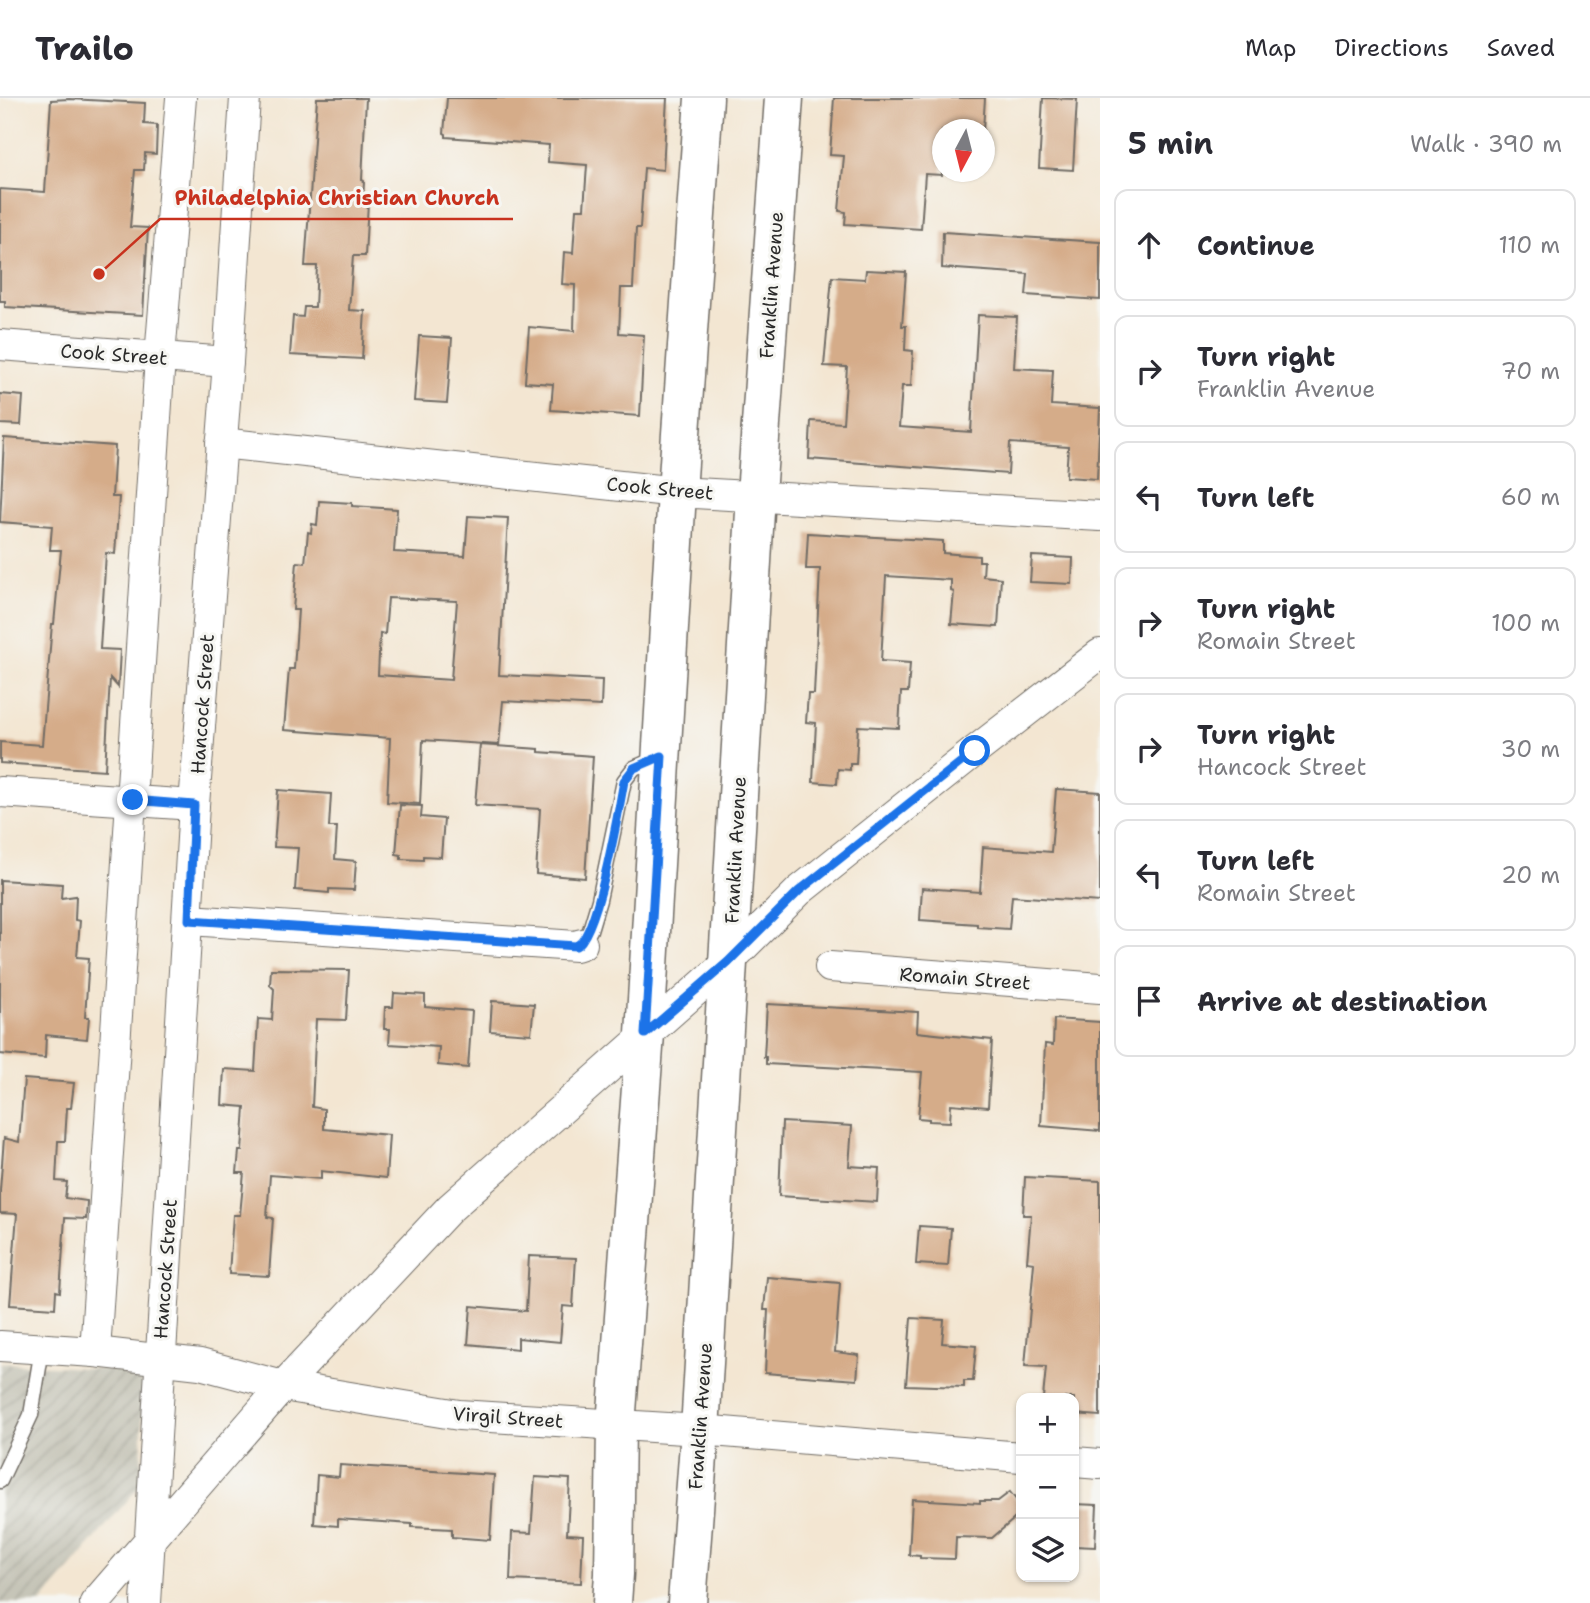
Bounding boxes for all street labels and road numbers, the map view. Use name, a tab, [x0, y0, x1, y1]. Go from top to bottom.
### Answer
street label: Franklin Avenue	[754, 211, 789, 359]
street label: Cook Street	[60, 338, 168, 371]
street label: Cook Street	[605, 471, 715, 506]
street label: Hancock Street	[185, 633, 220, 775]
street label: Franklin Avenue	[719, 776, 752, 924]
street label: Romain Street	[899, 961, 1031, 996]
street label: Hancock Street	[148, 1198, 183, 1340]
street label: Franklin Avenue	[683, 1342, 718, 1490]
street label: Virgil Street	[452, 1401, 564, 1434]

